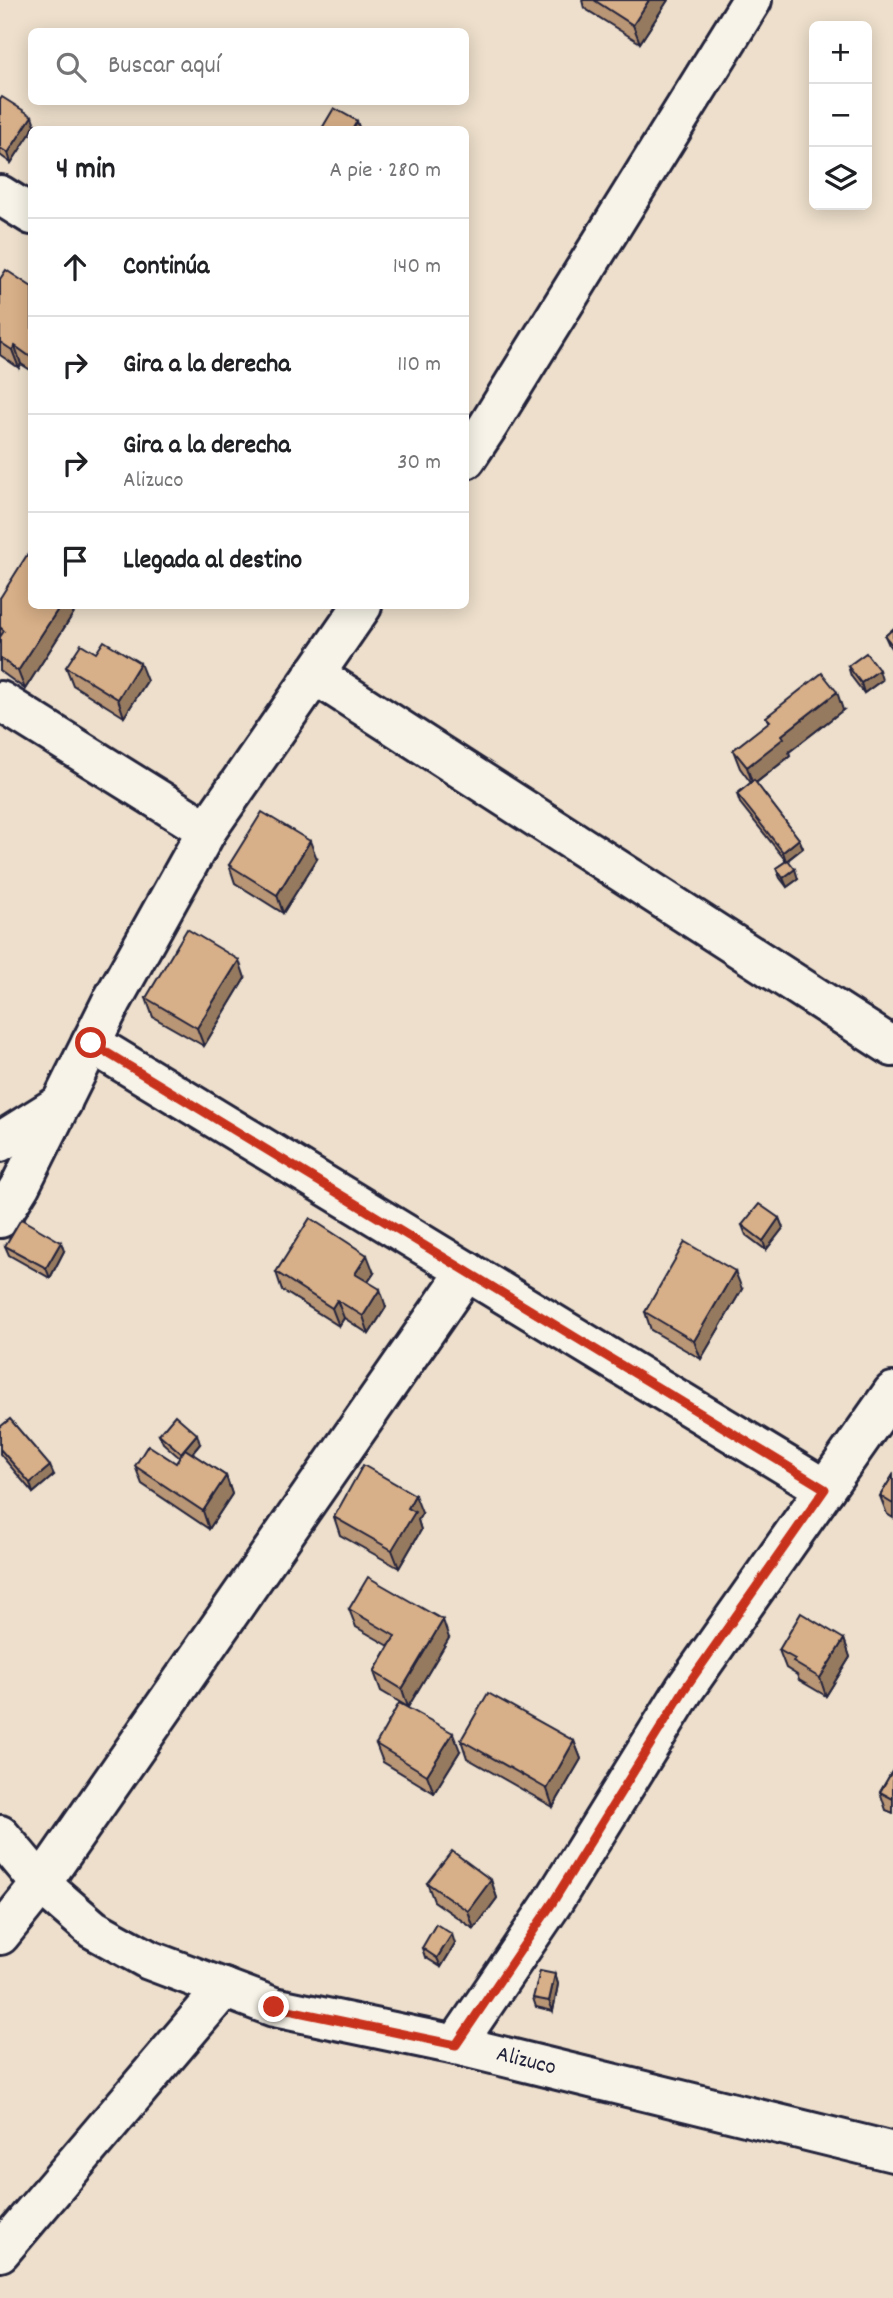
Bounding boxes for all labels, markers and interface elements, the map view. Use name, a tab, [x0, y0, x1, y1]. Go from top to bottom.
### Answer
map controls	[809, 21, 872, 210]
button: +	[809, 21, 872, 84]
search box	[28, 28, 469, 105]
icon: search	[52, 48, 90, 86]
text: Buscar aquí	[108, 48, 220, 85]
button: −	[809, 84, 872, 147]
button: layers	[809, 147, 872, 210]
text: 4 min	[56, 150, 115, 193]
text: A pie · 280 m	[330, 155, 441, 188]
icon: ahead	[56, 248, 94, 286]
text: Continúa	[123, 249, 209, 286]
text: 140 m	[393, 251, 441, 284]
icon: right	[56, 346, 94, 384]
text: Gira a la derecha	[123, 347, 290, 384]
text: 110 m	[397, 349, 441, 382]
text: Gira a la derecha	[123, 428, 290, 465]
icon: right	[56, 444, 94, 482]
text: 30 m	[397, 447, 441, 480]
text: Alizuco	[123, 465, 183, 498]
icon: arrive	[56, 542, 94, 580]
text: Llegada al destino	[123, 543, 302, 580]
route start	[75, 1027, 106, 1058]
route end	[258, 1991, 289, 2022]
street label: Alizuco	[493, 2039, 559, 2085]

